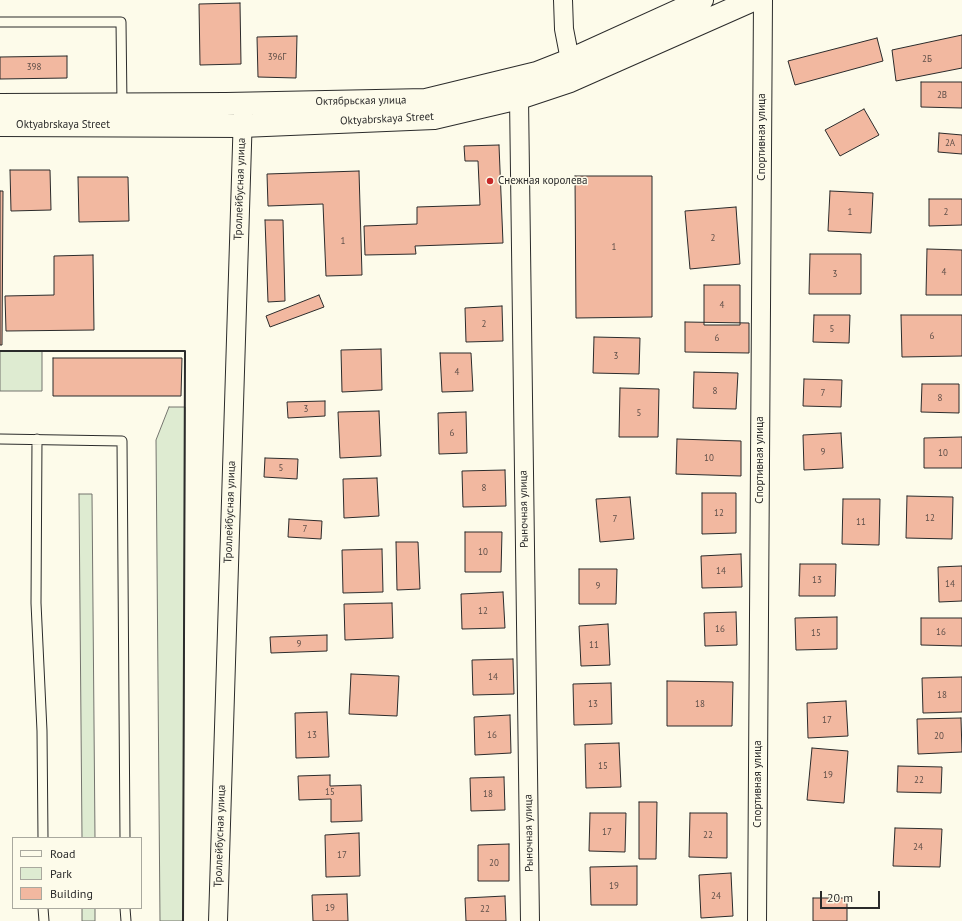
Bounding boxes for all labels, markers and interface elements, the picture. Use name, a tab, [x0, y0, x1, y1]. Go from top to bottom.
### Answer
house number: 396Г	[268, 52, 286, 62]
house number: 2Б	[922, 54, 932, 64]
house number: 398	[27, 62, 41, 72]
house number: 2В	[937, 90, 947, 100]
street label: Спортивная улица	[755, 93, 769, 181]
street label: Октябрьская улица	[315, 94, 407, 108]
street label: Oktyabrskaya Street	[340, 110, 434, 128]
street label: Oktyabrskaya Street	[16, 118, 110, 132]
street label: Троллейбусная улица	[232, 137, 248, 241]
house number: 2А	[945, 138, 955, 148]
place label: Снежная королева	[498, 174, 587, 188]
marker: Снежная королева	[485, 176, 495, 186]
house number: 1	[848, 207, 852, 217]
house number: 2	[944, 207, 948, 217]
house number: 2	[711, 233, 715, 243]
house number: 1	[341, 236, 345, 246]
house number: 1	[612, 242, 616, 252]
house number: 4	[942, 267, 946, 277]
house number: 3	[833, 269, 837, 279]
house number: 4	[720, 300, 724, 310]
house number: 2	[482, 319, 486, 329]
house number: 5	[830, 324, 834, 334]
house number: 6	[930, 331, 934, 341]
house number: 6	[715, 333, 719, 343]
house number: 3	[614, 351, 618, 361]
house number: 4	[455, 367, 459, 377]
house number: 8	[713, 386, 717, 396]
house number: 7	[821, 388, 825, 398]
house number: 8	[938, 393, 942, 403]
house number: 3	[304, 404, 308, 414]
house number: 5	[637, 408, 641, 418]
street label: Спортивная улица	[753, 416, 767, 504]
house number: 6	[450, 428, 454, 438]
house number: 9	[821, 447, 825, 457]
house number: 10	[938, 448, 948, 458]
house number: 10	[704, 453, 714, 463]
street label: Троллейбусная улица	[222, 460, 238, 564]
house number: 5	[279, 463, 283, 473]
street label: Рыночная улица	[517, 470, 531, 548]
house number: 8	[482, 483, 486, 493]
house number: 12	[714, 508, 724, 518]
house number: 12	[925, 513, 935, 523]
house number: 7	[613, 514, 617, 524]
house number: 11	[856, 517, 866, 527]
house number: 7	[303, 524, 307, 534]
house number: 10	[478, 547, 488, 557]
house number: 14	[716, 566, 726, 576]
house number: 13	[812, 575, 822, 585]
house number: 14	[945, 579, 955, 589]
house number: 9	[596, 581, 600, 591]
house number: 12	[478, 606, 488, 616]
house number: 16	[715, 624, 725, 634]
house number: 16	[936, 627, 946, 637]
house number: 15	[811, 628, 821, 638]
house number: 9	[297, 639, 301, 649]
house number: 11	[589, 640, 599, 650]
house number: 14	[488, 672, 498, 682]
house number: 18	[937, 690, 947, 700]
house number: 13	[588, 699, 598, 709]
house number: 18	[695, 699, 705, 709]
house number: 17	[822, 715, 832, 725]
house number: 13	[307, 730, 317, 740]
house number: 16	[487, 730, 497, 740]
house number: 20	[934, 731, 944, 741]
street label: Спортивная улица	[751, 740, 765, 828]
house number: 15	[598, 761, 608, 771]
house number: 19	[823, 770, 833, 780]
house number: 22	[914, 775, 924, 785]
street label: Троллейбусная улица	[212, 784, 228, 888]
house number: 15	[325, 787, 335, 797]
house number: 18	[483, 789, 493, 799]
street label: Рыночная улица	[522, 794, 536, 872]
house number: 17	[602, 827, 612, 837]
house number: 22	[703, 830, 713, 840]
legend	[12, 837, 142, 909]
house number: 24	[913, 842, 923, 852]
text: Road	[50, 846, 75, 861]
house number: 17	[337, 850, 347, 860]
house number: 20	[489, 858, 499, 868]
text: Park	[50, 866, 72, 881]
house number: 19	[609, 881, 619, 891]
scale bar	[822, 883, 882, 909]
text: Building	[50, 886, 93, 901]
text: 20 m	[827, 890, 853, 905]
house number: 24	[711, 891, 721, 901]
house number: 19	[325, 903, 335, 913]
house number: 22	[480, 904, 490, 914]

